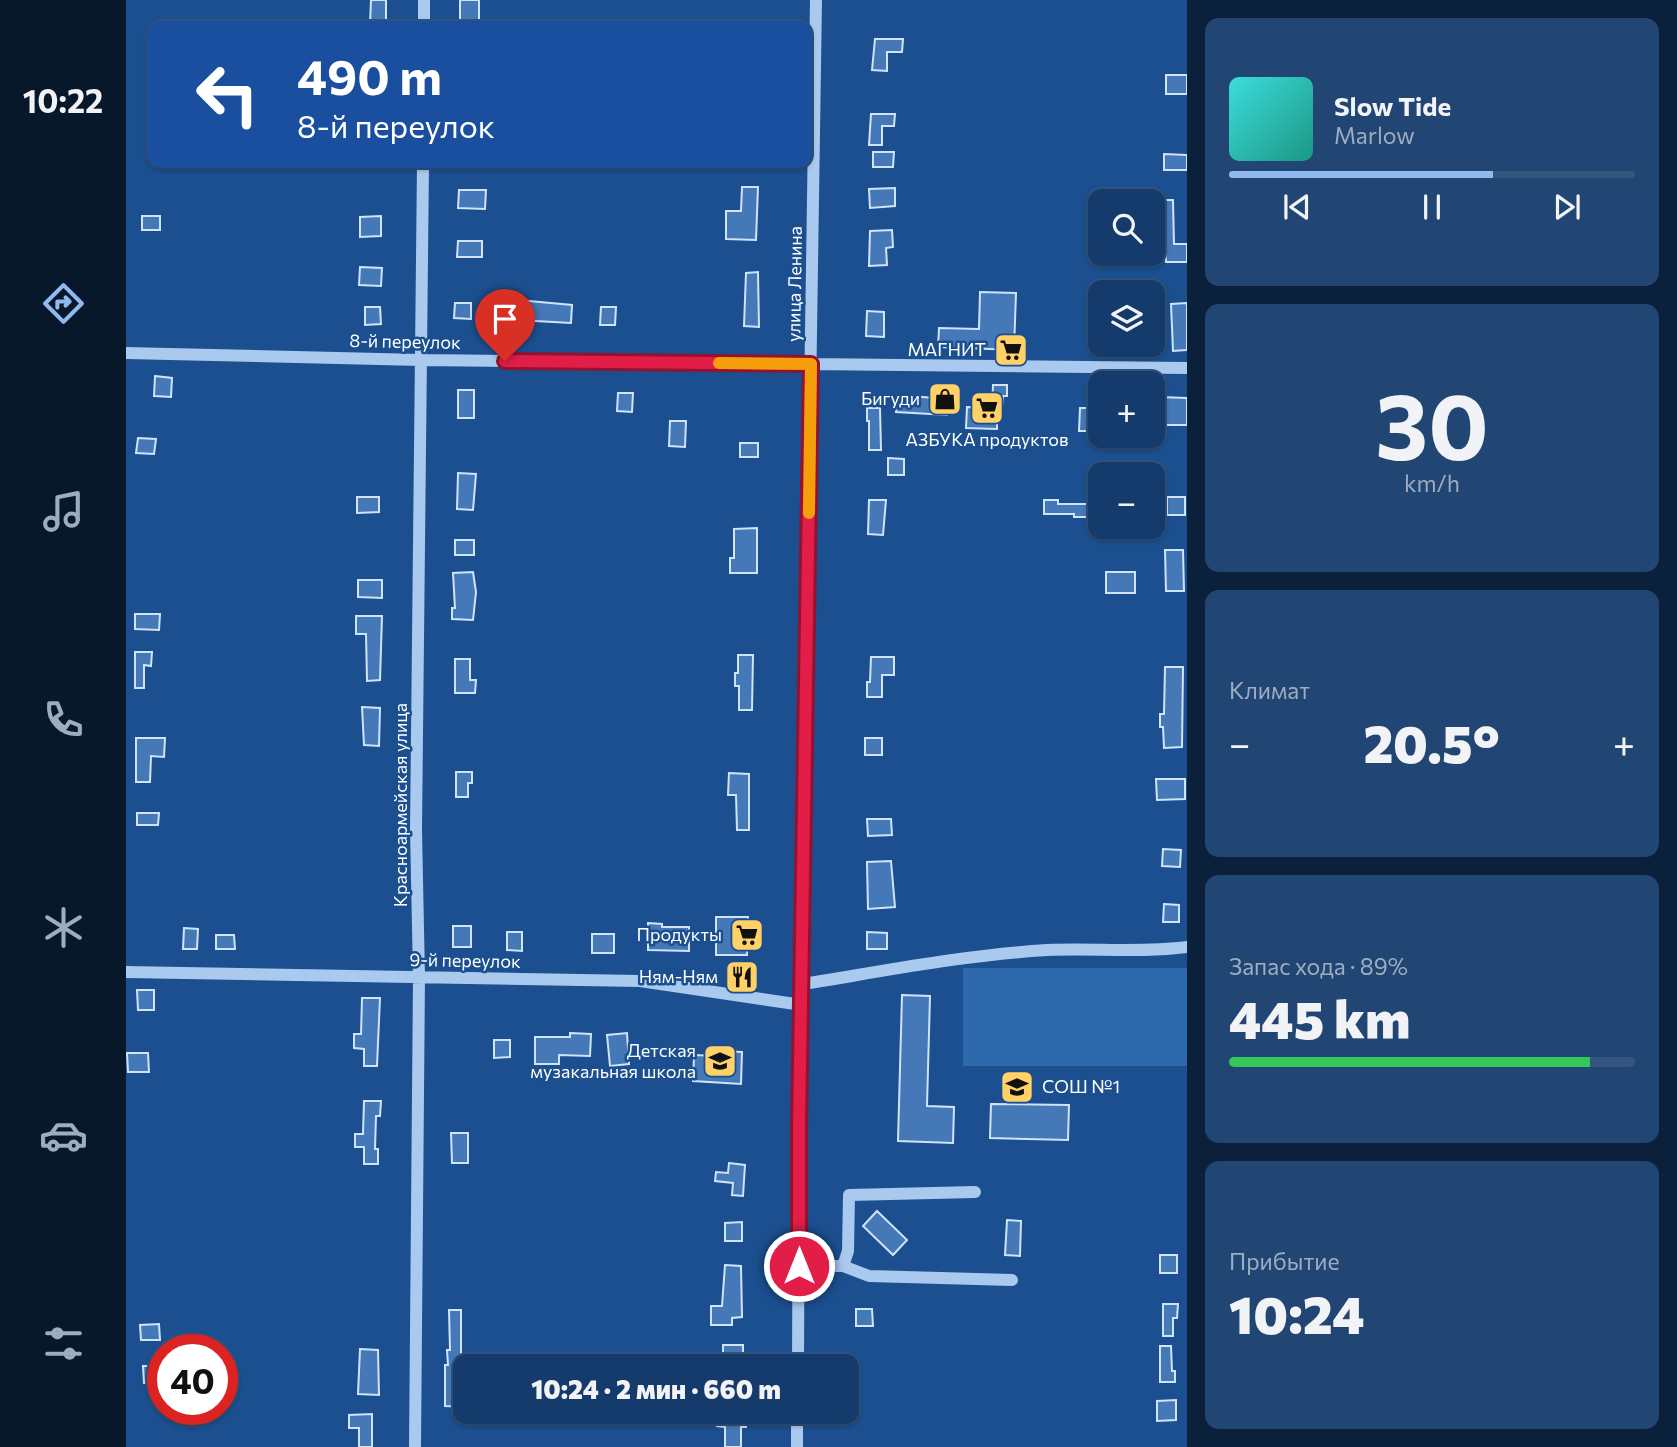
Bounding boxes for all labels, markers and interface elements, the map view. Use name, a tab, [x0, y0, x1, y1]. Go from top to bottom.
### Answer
text: 490 m	[297, 45, 442, 105]
icon: left	[182, 49, 273, 140]
text: 10:22	[23, 80, 103, 120]
text: Slow Tide	[1334, 90, 1451, 121]
text: 8-й переулок	[297, 105, 495, 145]
text: Marlow	[1334, 121, 1415, 149]
icon: previous	[1278, 188, 1316, 226]
icon: pause	[1413, 188, 1451, 226]
icon: next	[1548, 188, 1586, 226]
map controls	[1088, 189, 1165, 539]
button: search	[1088, 189, 1165, 266]
street label: улица Ленина	[782, 226, 806, 342]
icon: directions	[39, 279, 88, 328]
button: layers	[1088, 280, 1165, 357]
pin	[475, 289, 535, 361]
icon: arrive	[486, 300, 524, 338]
street label: 8-й переулок	[349, 329, 461, 353]
supermarket icon: МАГНИТ	[992, 331, 1030, 369]
place label: МАГНИТ	[908, 338, 986, 360]
text: 30	[1375, 367, 1489, 479]
button: +	[1088, 371, 1165, 448]
shop icon: Бигуди	[926, 380, 964, 418]
place label: Бигуди	[861, 387, 920, 409]
supermarket icon: АЗБУКА продуктов	[968, 389, 1006, 427]
place label: АЗБУКА продуктов	[905, 428, 1069, 450]
button: −	[1088, 462, 1165, 539]
text: km/h	[1404, 469, 1460, 497]
icon: music	[39, 487, 88, 536]
text: Климат	[1229, 676, 1310, 704]
icon: phone	[39, 695, 88, 744]
street label: Красноармейская улица	[389, 703, 411, 907]
text: 20.5°	[1363, 710, 1500, 774]
text: −	[1229, 719, 1251, 766]
text: +	[1613, 719, 1635, 766]
icon: climate	[39, 903, 88, 952]
supermarket icon: Продукты	[728, 916, 766, 954]
place label: Продукты	[637, 923, 722, 945]
street label: 9-й переулок	[409, 948, 521, 972]
text: Запас хода · 89%	[1229, 952, 1408, 980]
restaurant icon: Ням-Ням	[723, 958, 761, 996]
place label: Ням-Ням	[639, 965, 718, 987]
text: 445 km	[1229, 986, 1410, 1050]
place label: Детская музакальная школа	[530, 1039, 696, 1082]
school or university icon: Детская музакальная школа	[701, 1042, 739, 1080]
school or university icon: СОШ №1	[998, 1068, 1036, 1106]
place label: СОШ №1	[1042, 1075, 1120, 1097]
icon: car	[39, 1111, 88, 1160]
position arrow	[762, 1229, 836, 1303]
text: Прибытие	[1229, 1247, 1340, 1275]
text: 10:24	[1229, 1281, 1364, 1345]
icon: filters	[39, 1319, 88, 1368]
speed limit sign: 40	[147, 1334, 238, 1425]
text: 10:24 · 2 мин · 660 m	[531, 1373, 781, 1404]

